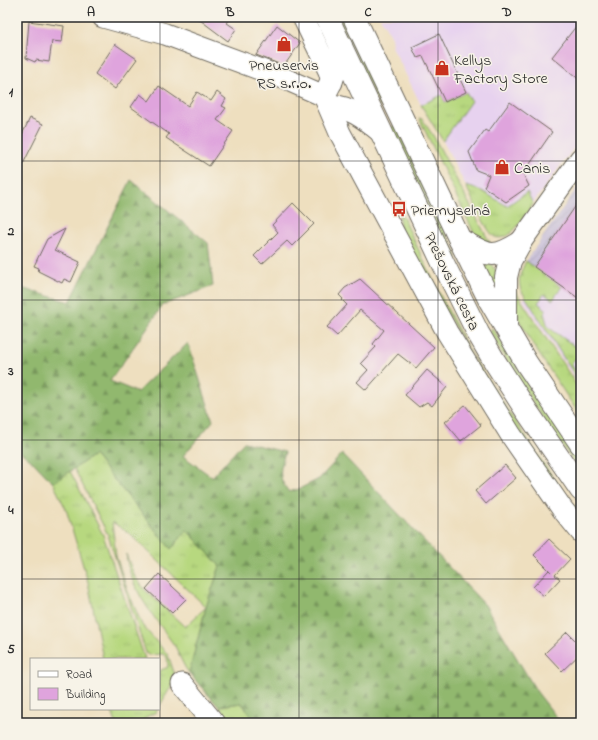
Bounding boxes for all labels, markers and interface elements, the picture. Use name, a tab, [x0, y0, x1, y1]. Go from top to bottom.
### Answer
text: A	[87, 3, 95, 22]
text: B	[225, 3, 235, 22]
text: C	[364, 3, 372, 22]
text: D	[501, 3, 512, 22]
shop icon: Pneuservis RS s.r.o.	[275, 35, 293, 53]
place label: Kellys Factory Store	[453, 49, 549, 91]
place label: Pneuservis RS s.r.o.	[249, 54, 319, 96]
shop icon: Kellys Factory Store	[433, 59, 451, 77]
text: 1	[9, 83, 14, 102]
place label: Canis	[514, 157, 550, 181]
shop icon: Canis	[493, 158, 511, 176]
place label: Priemyselná	[411, 199, 490, 223]
bus stop icon: Priemyselná	[390, 200, 408, 218]
text: 2	[7, 222, 15, 241]
street label: Prešovská cesta	[417, 229, 485, 335]
text: 3	[7, 362, 14, 381]
text: 4	[7, 501, 14, 520]
text: 5	[7, 640, 15, 659]
legend	[30, 658, 160, 710]
text: Road	[66, 666, 92, 684]
text: Building	[65, 686, 105, 705]

